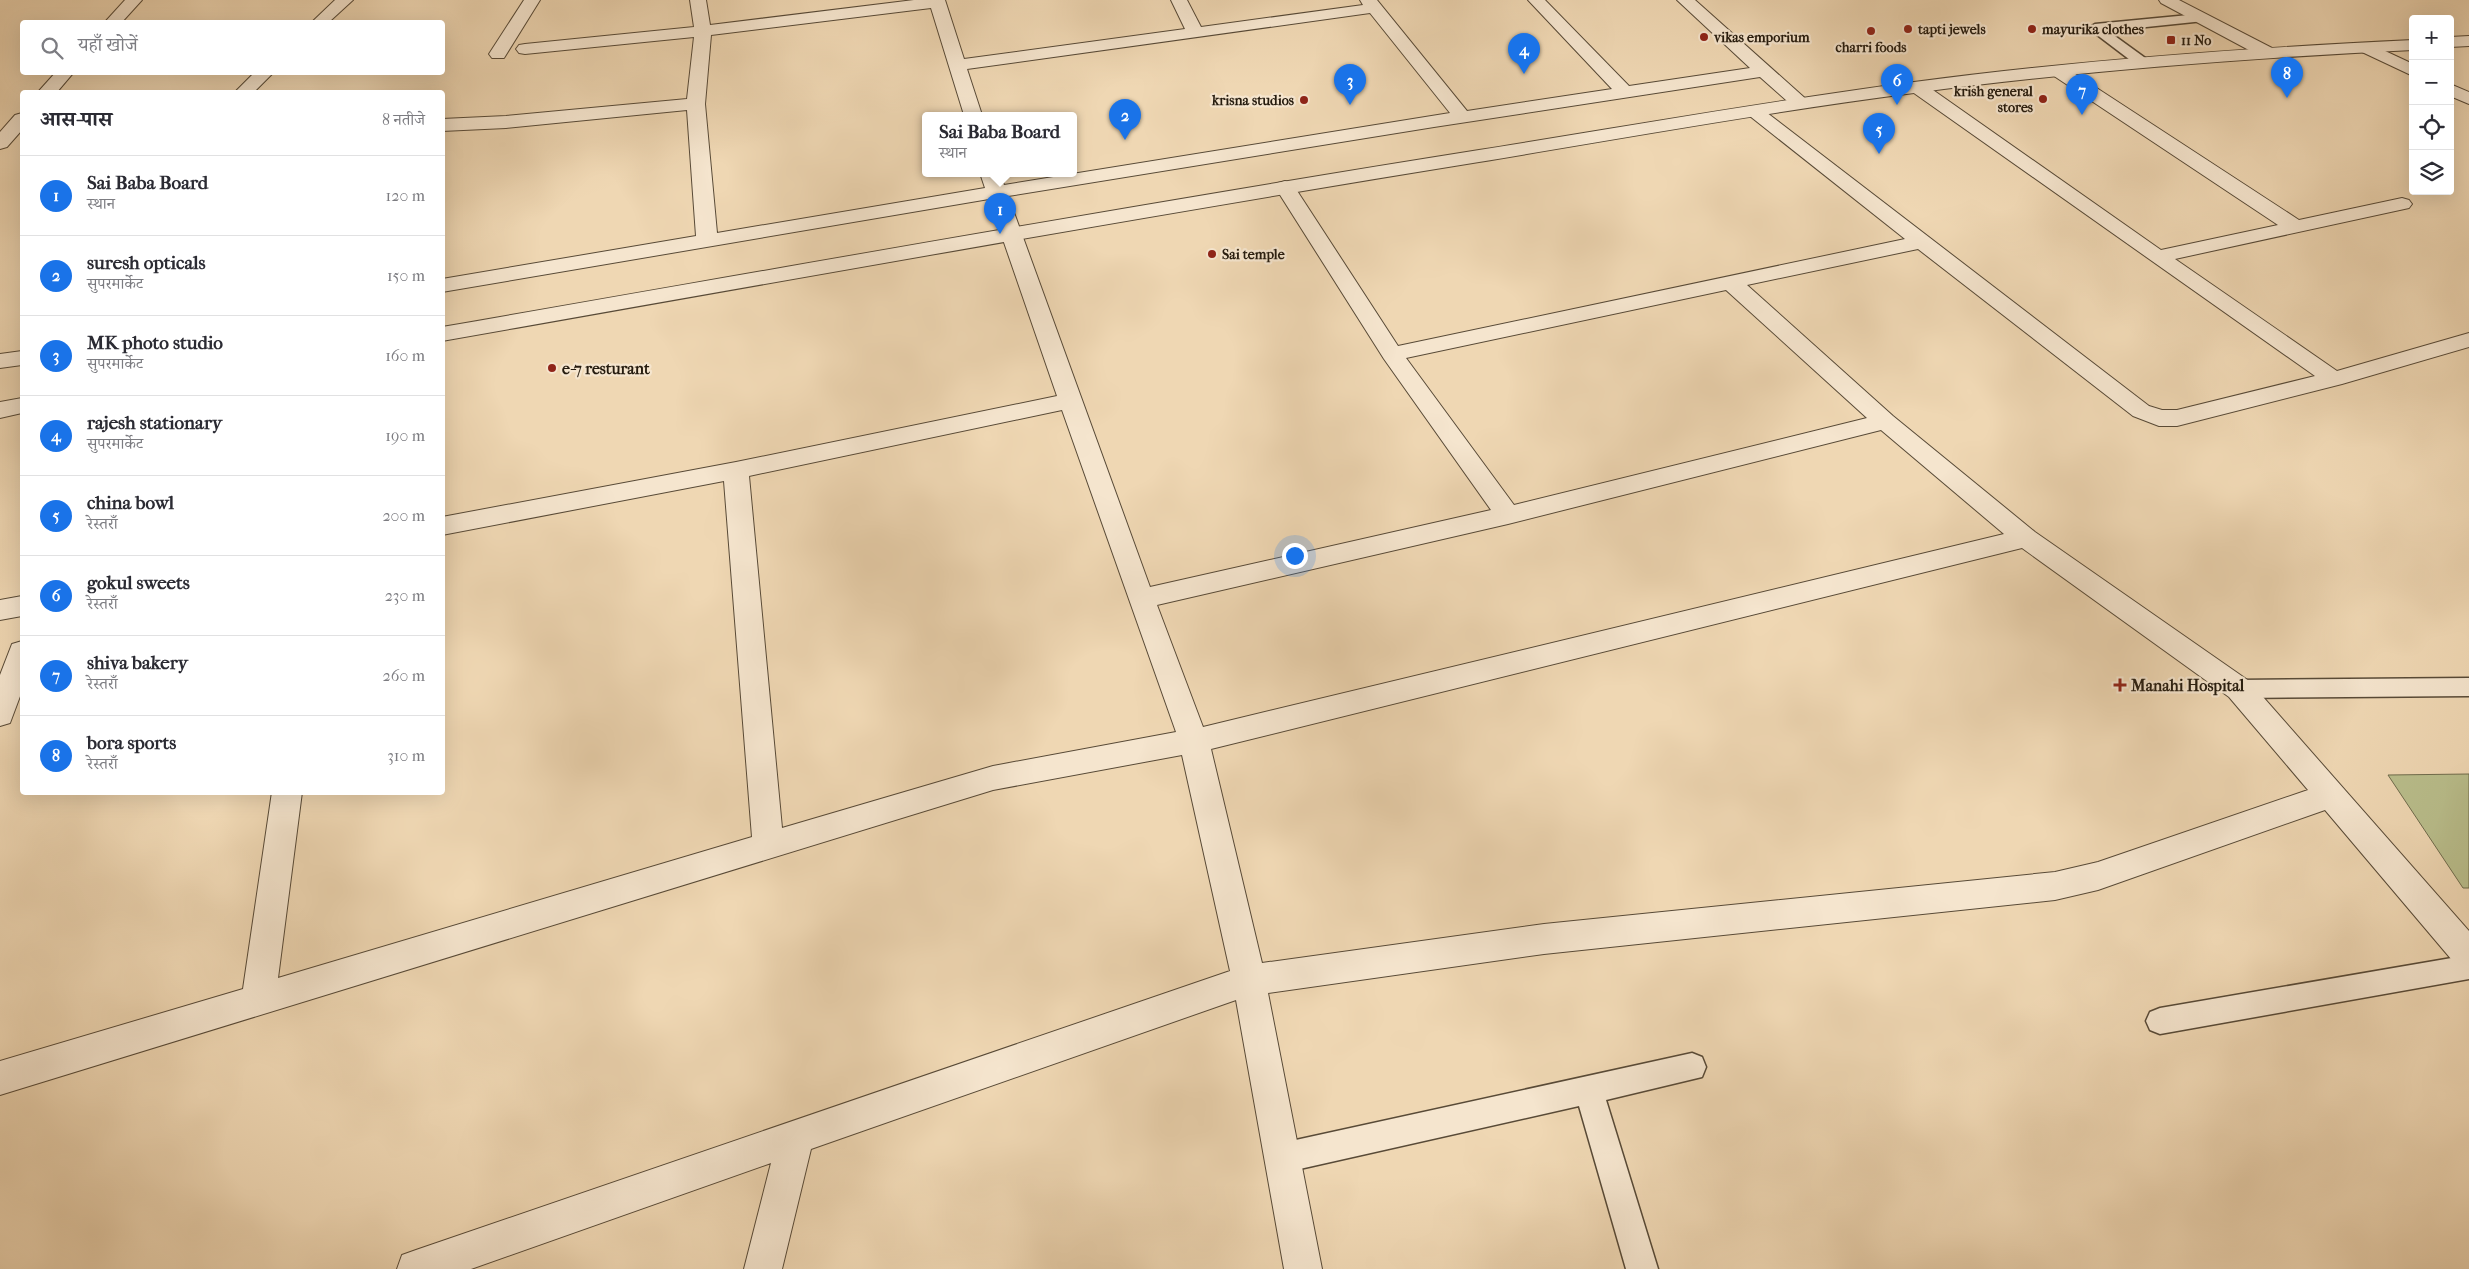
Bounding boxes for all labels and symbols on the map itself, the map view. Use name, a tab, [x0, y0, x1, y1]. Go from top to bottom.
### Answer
place label: tapti jewels	[1917, 21, 1986, 38]
place label: mayurika clothes	[2041, 21, 2145, 38]
marker: tapti jewels	[1902, 23, 1914, 35]
marker: mayurika clothes	[2026, 23, 2038, 35]
marker: charri foods	[1865, 25, 1877, 37]
place label: vikas emporium	[1713, 29, 1810, 46]
marker: vikas emporium	[1698, 31, 1710, 43]
place label: 11 No	[2181, 32, 2211, 49]
pin: 4	[1508, 33, 1540, 74]
marker: 11 No	[2165, 34, 2177, 46]
place label: charri foods	[1836, 39, 1907, 56]
pin: 8	[2271, 57, 2303, 98]
pin: 3	[1334, 64, 1366, 105]
pin: 6	[1881, 64, 1913, 105]
pin: 7	[2066, 74, 2098, 115]
place label: krish general stores	[1953, 83, 2034, 116]
place label: krisna studios	[1211, 92, 1295, 109]
marker: krish general stores	[2037, 93, 2049, 105]
marker: krisna studios	[1298, 94, 1310, 106]
pin: 2	[1109, 99, 1141, 140]
pin: 5	[1863, 113, 1895, 154]
pin: 1	[984, 193, 1016, 234]
place label: Sai temple	[1222, 246, 1285, 263]
marker: Sai temple	[1206, 248, 1218, 260]
place label: e-7 resturant	[562, 359, 650, 378]
marker: e-7 resturant	[546, 362, 558, 374]
your location	[1282, 543, 1308, 569]
place label: Manahi Hospital	[2130, 676, 2245, 696]
marker: Manahi Hospital	[2113, 678, 2127, 692]

